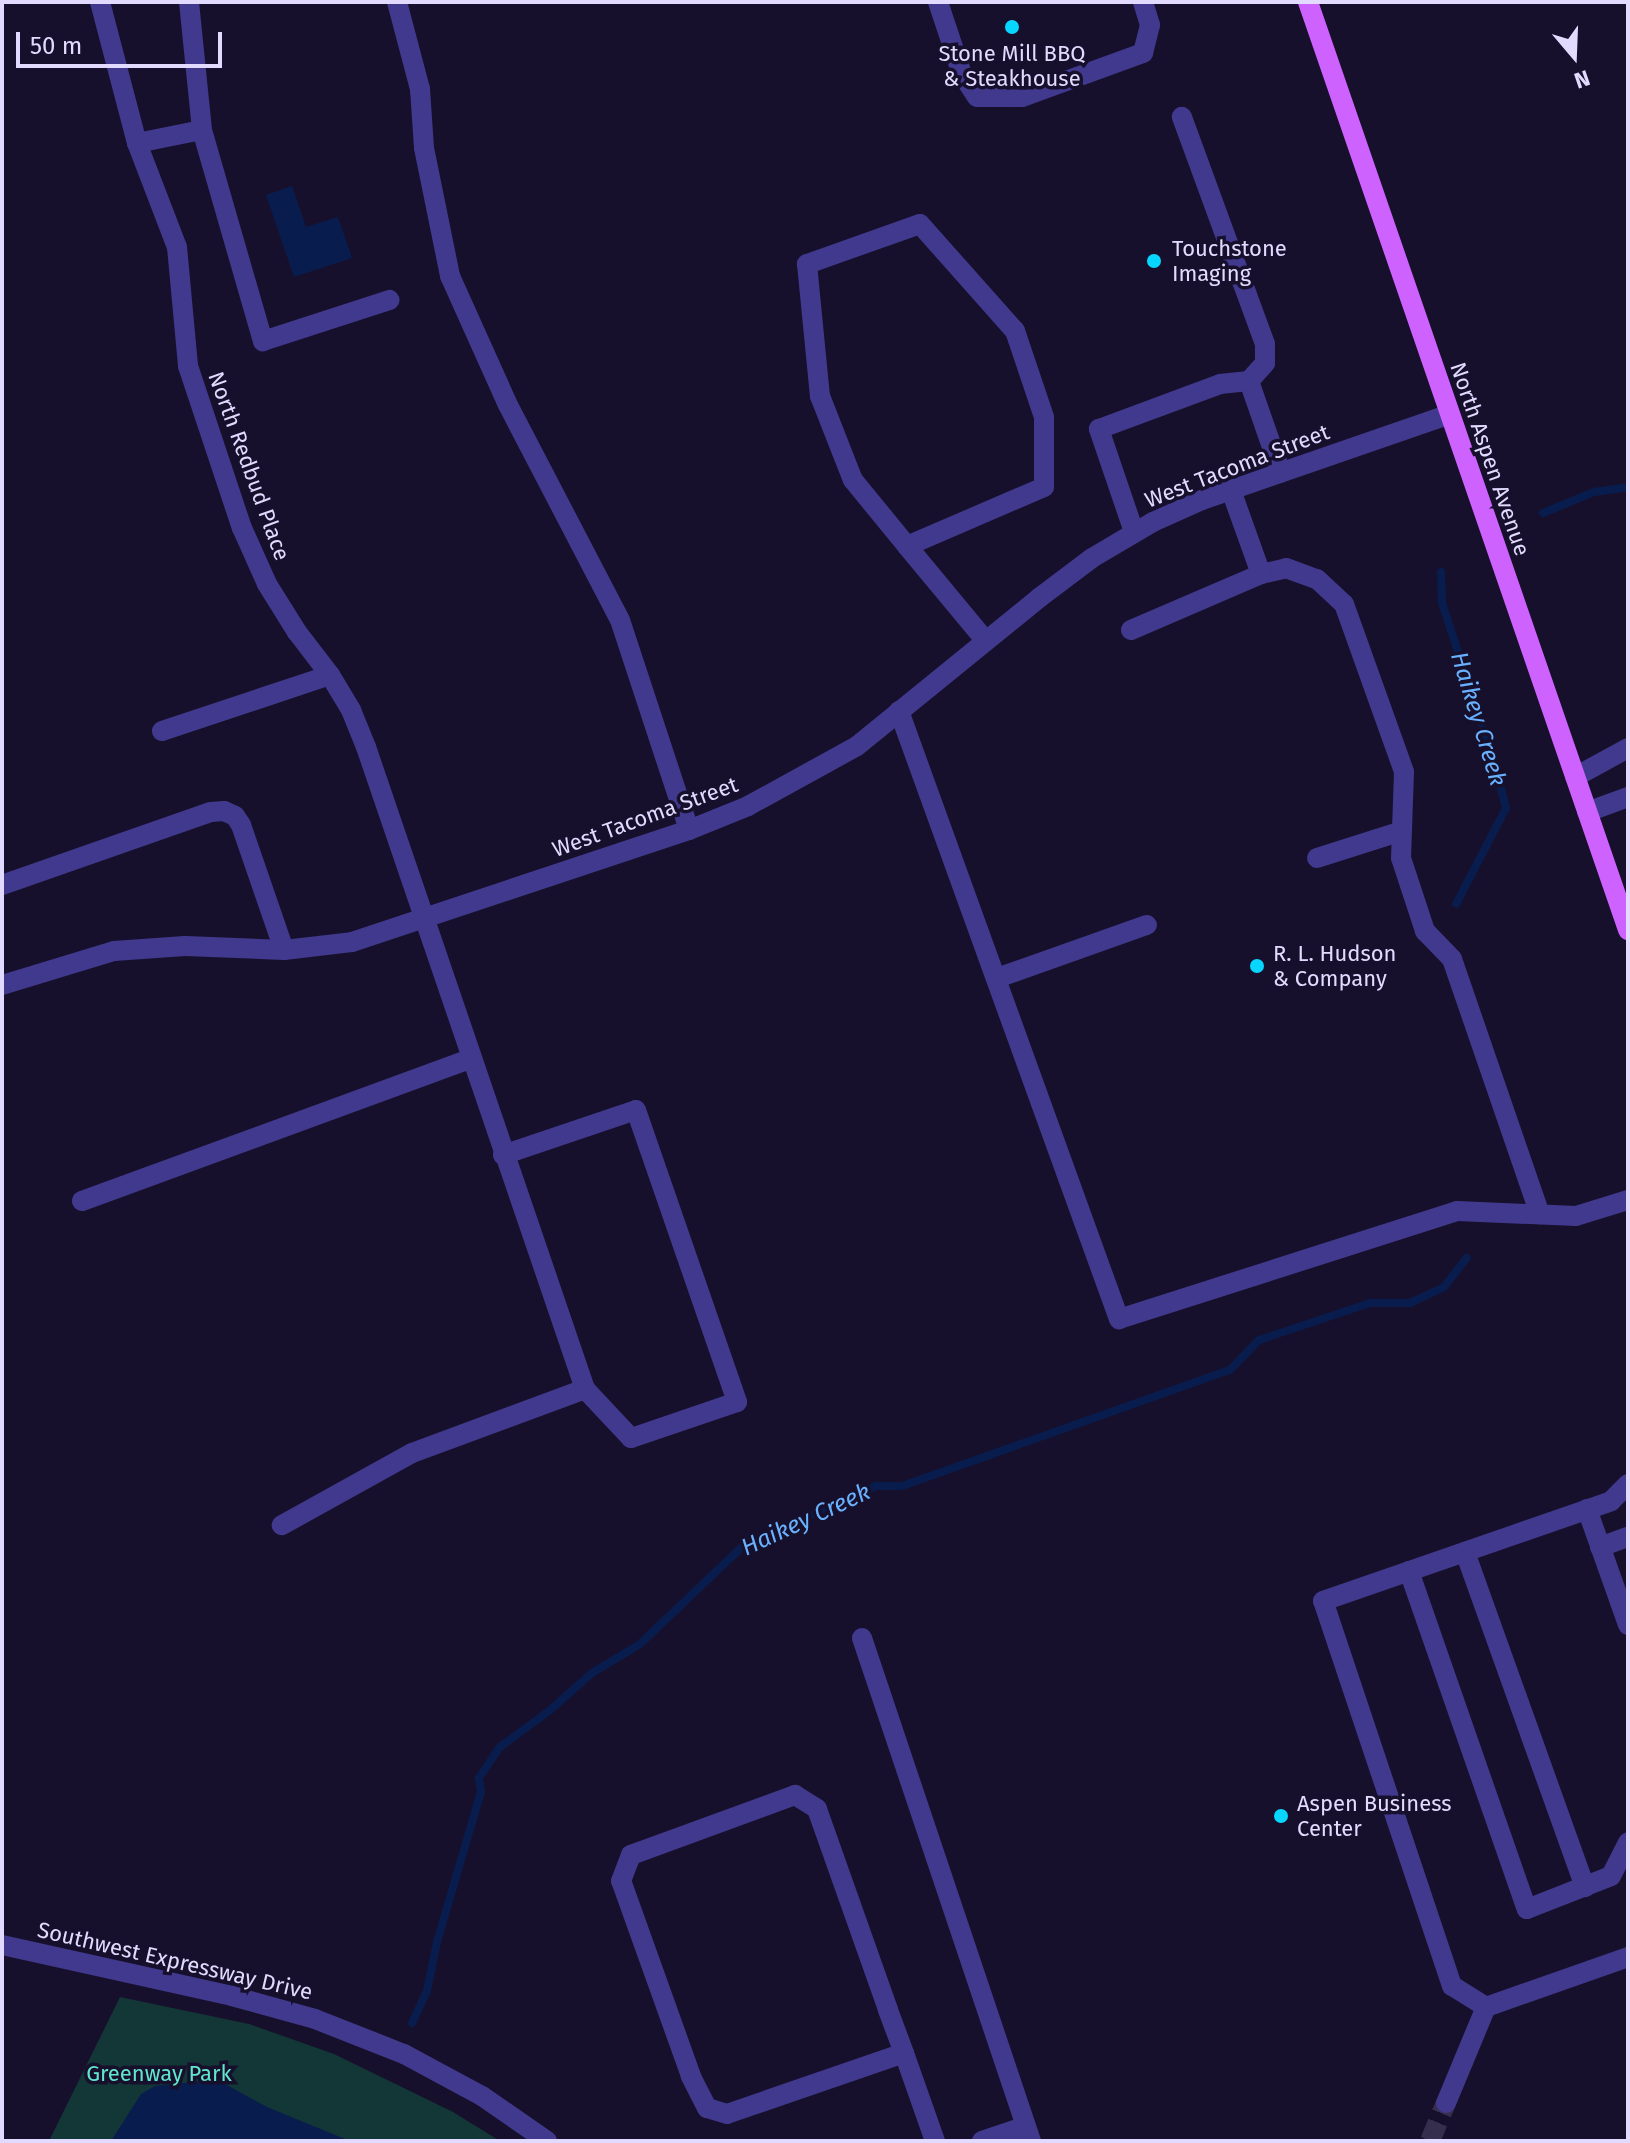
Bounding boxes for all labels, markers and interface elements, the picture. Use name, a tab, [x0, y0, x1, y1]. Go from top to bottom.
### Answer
scale bar	[20, 16, 226, 66]
north arrow	[1534, 16, 1614, 96]
marker: Stone Mill BBQ & Steakhouse	[1003, 18, 1021, 36]
text: 50 m	[30, 32, 82, 60]
place label: Stone Mill BBQ & Steakhouse	[938, 40, 1086, 92]
text: N	[1571, 64, 1593, 94]
place label: Touchstone Imaging	[1172, 235, 1287, 286]
marker: Touchstone Imaging	[1143, 250, 1165, 272]
street label: North Aspen Avenue	[1445, 359, 1535, 559]
street label: North Redbud Place	[203, 368, 295, 564]
street label: West Tacoma Street	[1141, 419, 1333, 513]
water label: Haikey Creek	[1444, 648, 1512, 790]
street label: West Tacoma Street	[549, 771, 741, 863]
place label: R. L. Hudson & Company	[1273, 940, 1396, 992]
marker: R. L. Hudson & Company	[1248, 957, 1266, 975]
water label: Haikey Creek	[737, 1478, 875, 1562]
place label: Aspen Business Center	[1297, 1790, 1452, 1842]
marker: Aspen Business Center	[1272, 1807, 1290, 1825]
street label: Southwest Expressway Drive	[35, 1917, 315, 2005]
park label: Greenway Park	[86, 2061, 232, 2087]

